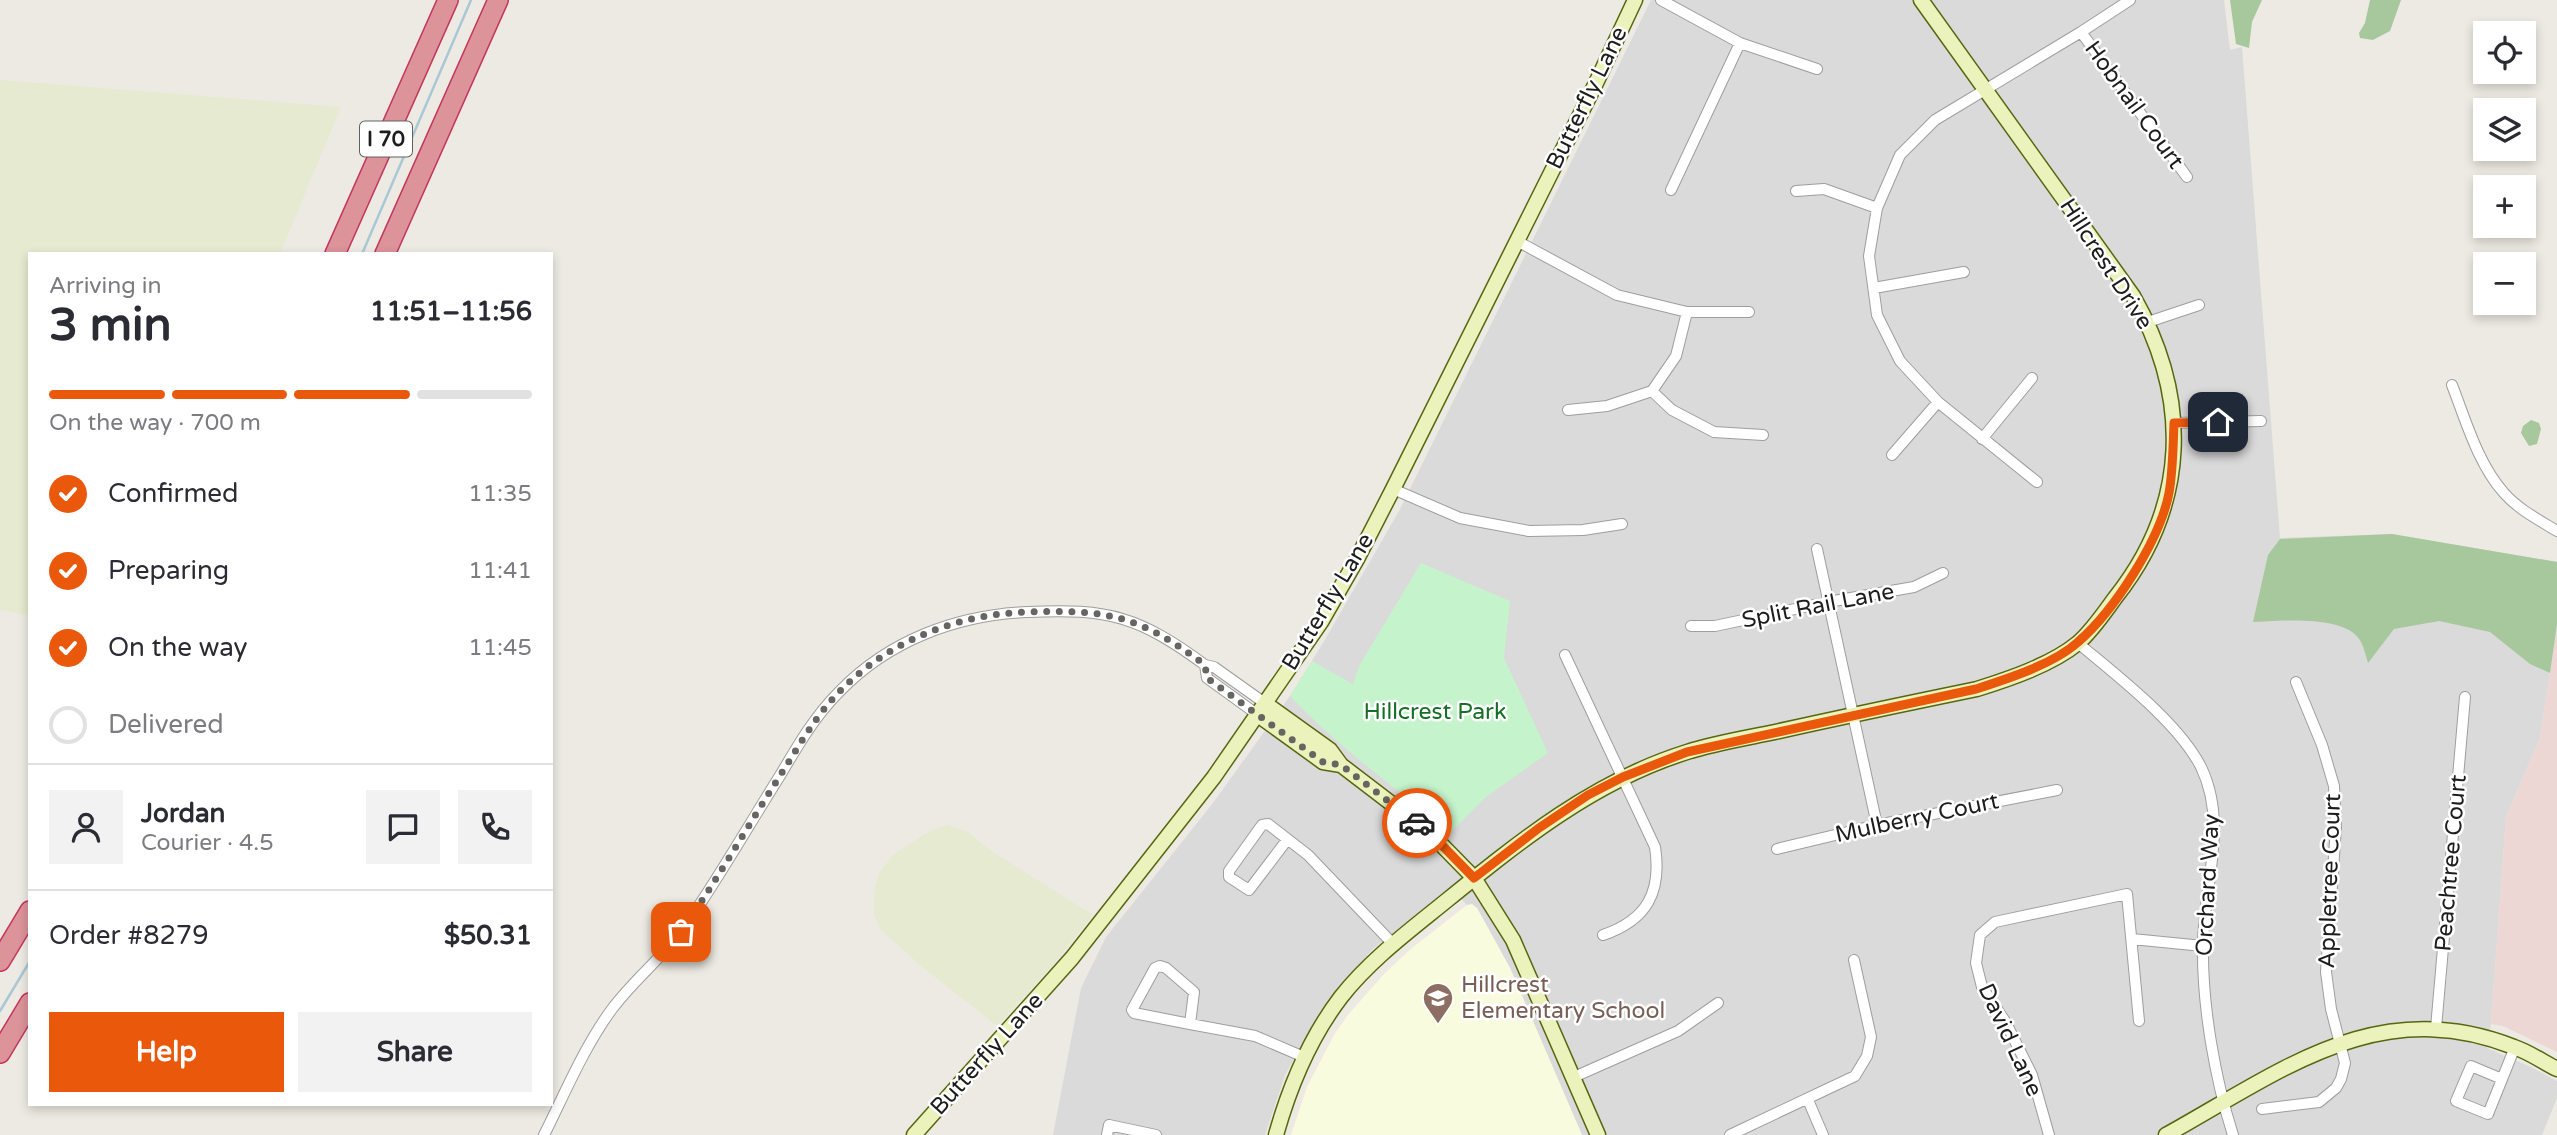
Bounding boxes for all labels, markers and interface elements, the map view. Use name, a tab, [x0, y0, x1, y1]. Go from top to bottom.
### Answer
map controls	[2473, 21, 2536, 315]
button: locate	[2473, 21, 2536, 84]
street label: Butterfly Lane	[1540, 22, 1634, 174]
street label: Hobnail Court	[2078, 36, 2190, 175]
button: layers	[2473, 98, 2536, 161]
road number: I 70	[360, 122, 412, 156]
button: +	[2473, 175, 2536, 238]
street label: Hillcrest Drive	[2053, 193, 2159, 335]
button: −	[2473, 252, 2536, 315]
text: Arriving in	[49, 272, 162, 300]
text: 11:51–11:56	[370, 296, 532, 327]
text: 3 min	[49, 298, 172, 353]
pin	[2188, 392, 2248, 452]
icon: home	[2199, 403, 2237, 441]
text: On the way · 700 m	[49, 409, 261, 437]
icon: check	[49, 475, 87, 513]
text: Confirmed	[108, 478, 238, 509]
text: 11:35	[468, 480, 532, 508]
street label: Butterfly Lane	[1276, 528, 1380, 676]
icon: check	[49, 552, 87, 590]
text: Preparing	[108, 555, 229, 586]
text: 11:41	[468, 557, 532, 585]
street label: Split Rail Lane	[1739, 578, 1897, 634]
icon: check	[49, 629, 87, 667]
text: On the way	[108, 632, 248, 663]
text: 11:45	[468, 634, 532, 662]
park label: Hillcrest Park	[1364, 698, 1506, 726]
text: Delivered	[108, 709, 224, 740]
street label: Peachtree Court	[2429, 773, 2473, 953]
street label: Mulberry Court	[1833, 787, 2001, 849]
courier	[1382, 788, 1452, 858]
button: person	[49, 790, 123, 864]
button: chat	[366, 790, 440, 864]
button: phone	[458, 790, 532, 864]
street label: Appletree Court	[2313, 793, 2347, 969]
text: Jordan	[141, 798, 225, 829]
icon: car	[1398, 804, 1436, 842]
street label: Orchard Way	[2190, 813, 2226, 957]
text: Courier · 4.5	[141, 829, 274, 857]
pin	[651, 902, 711, 962]
icon: bag	[662, 913, 700, 951]
text: Order #8279	[49, 920, 209, 951]
text: $50.31	[444, 920, 532, 951]
place label: Hillcrest Elementary School	[1461, 971, 1665, 1025]
street label: David Lane	[1972, 979, 2048, 1101]
school or university icon: Hillcrest Elementary School	[1421, 981, 1455, 1025]
street label: Butterfly Lane	[925, 987, 1049, 1121]
button: Help	[49, 1012, 284, 1092]
button: Share	[298, 1012, 532, 1092]

